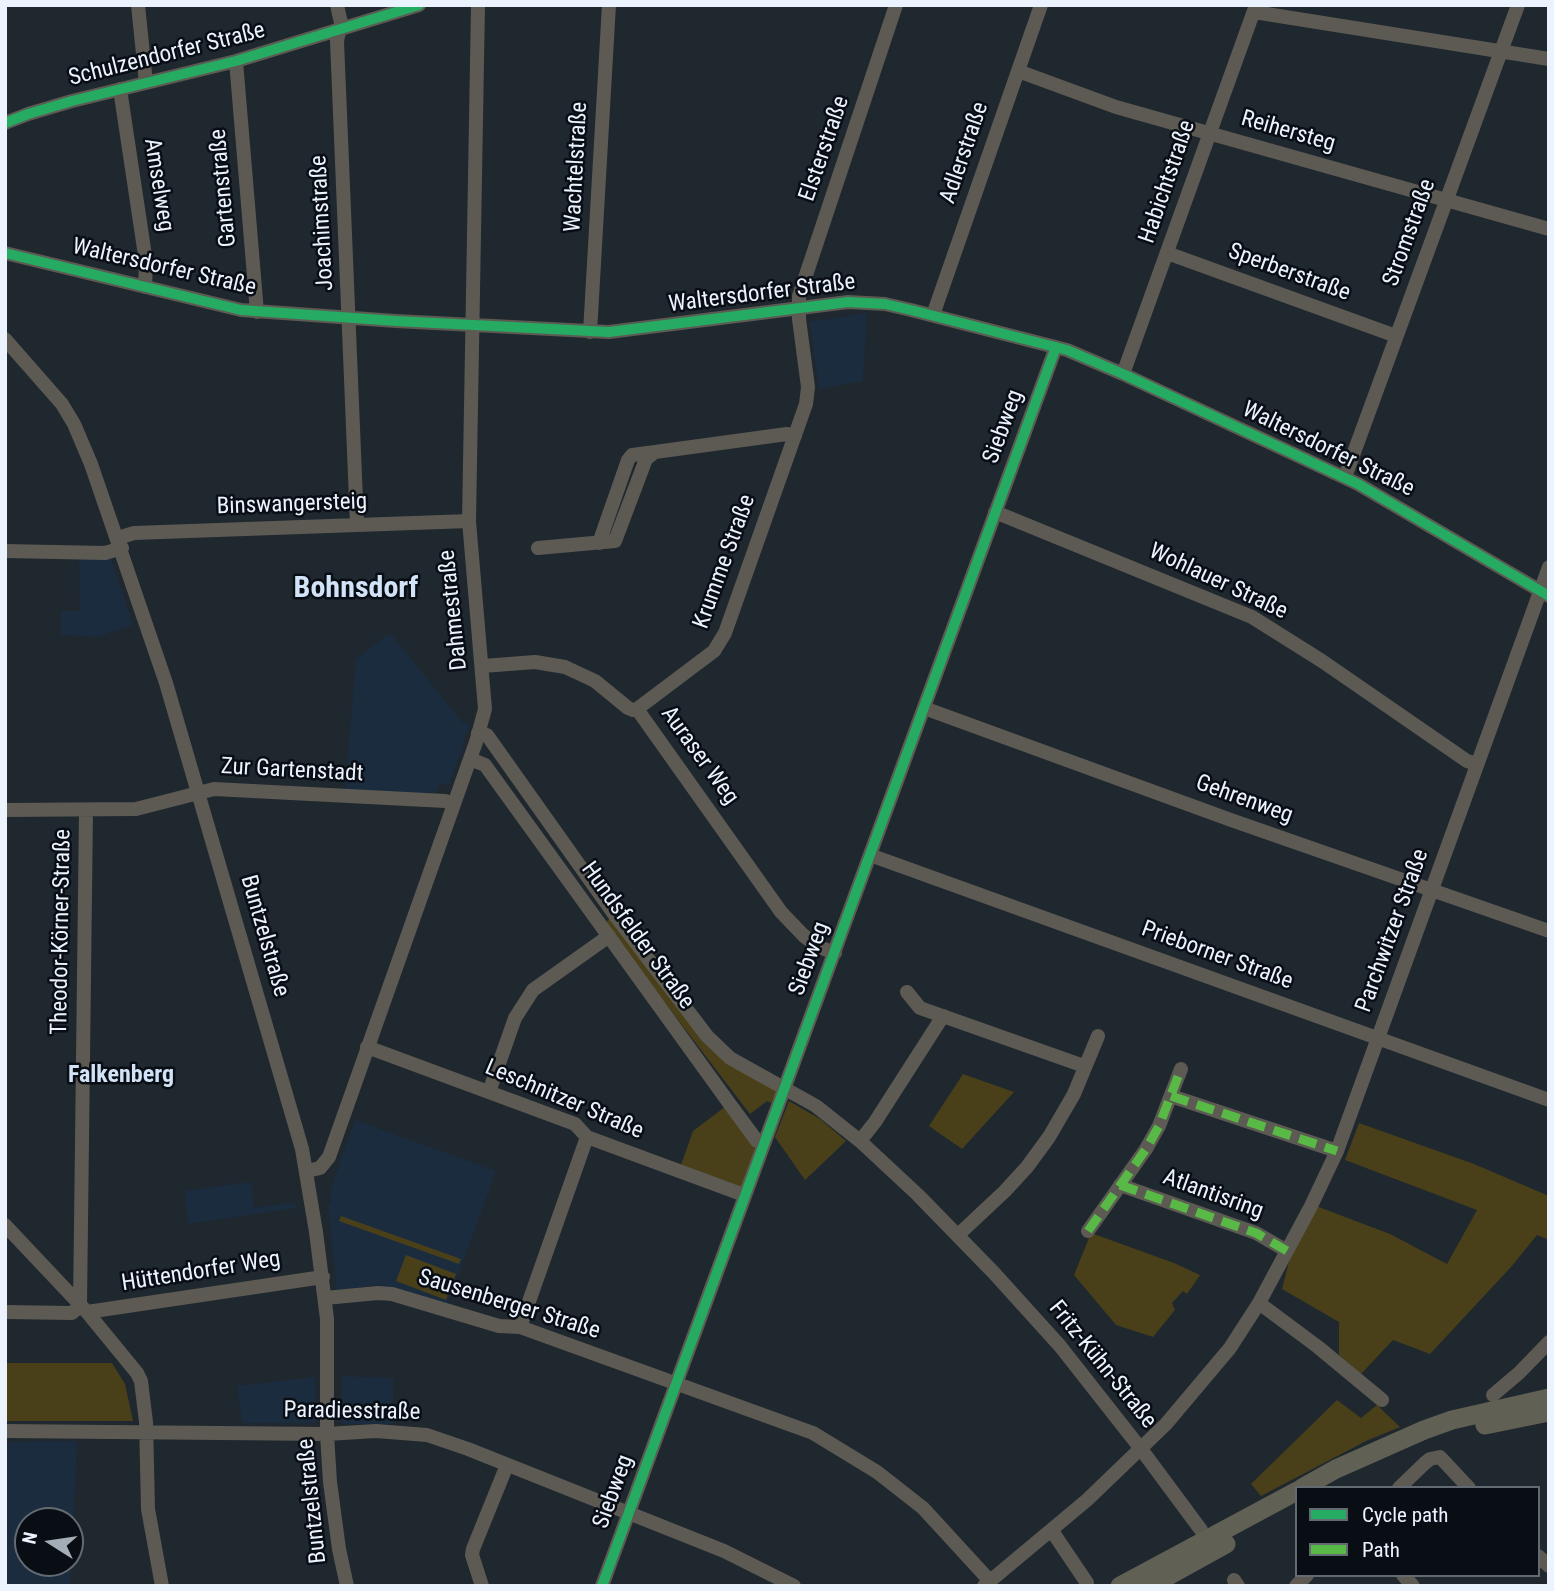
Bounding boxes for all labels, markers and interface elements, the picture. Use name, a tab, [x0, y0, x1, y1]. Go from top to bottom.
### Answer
street label: Schulzendorfer Straße	[66, 17, 268, 93]
street label: Elsterstraße	[794, 93, 856, 205]
street label: Adlerstraße	[935, 99, 995, 207]
street label: Wachtelstraße	[560, 101, 594, 233]
street label: Reihersteg	[1238, 105, 1338, 159]
street label: Habichtstraße	[1134, 117, 1202, 247]
street label: Gartenstraße	[205, 128, 243, 248]
street label: Amselweg	[137, 136, 179, 234]
street label: Joachimstraße	[306, 155, 340, 291]
street label: Stromstraße	[1378, 176, 1442, 290]
street label: Waltersdorfer Straße	[69, 233, 259, 303]
street label: Sperberstraße	[1224, 238, 1354, 308]
street label: Waltersdorfer Straße	[667, 269, 857, 319]
street label: Siebweg	[978, 386, 1030, 468]
street label: Waltersdorfer Straße	[1238, 396, 1418, 504]
street label: Binswangersteig	[216, 489, 368, 521]
street label: Krumme Straße	[688, 491, 762, 633]
street label: Wohlauer Straße	[1144, 538, 1292, 626]
street label: Dahmestraße	[434, 548, 474, 672]
district label: Bohnsdorf	[294, 571, 418, 607]
street label: Auraser Weg	[654, 701, 744, 811]
street label: Zur Gartenstadt	[220, 753, 364, 789]
street label: Gehrenweg	[1192, 770, 1296, 830]
street label: Theodor-Körner-Straße	[46, 829, 78, 1035]
street label: Parchwitzer Straße	[1351, 846, 1435, 1016]
street label: Hundsfelder Straße	[574, 857, 700, 1015]
street label: Buntzelstraße	[233, 872, 295, 1000]
street label: Prieborner Straße	[1138, 916, 1296, 996]
street label: Siebweg	[784, 918, 836, 1000]
street label: Leschnitzer Straße	[481, 1054, 647, 1146]
district label: Falkenberg	[68, 1062, 174, 1090]
street label: Atlantisring	[1159, 1164, 1267, 1226]
street label: Hüttendorfer Weg	[120, 1246, 282, 1298]
street label: Sausenberger Straße	[415, 1264, 603, 1346]
street label: Fritz-Kühn-Straße	[1042, 1296, 1162, 1434]
street label: Paradiesstraße	[283, 1397, 421, 1427]
street label: Buntzelstraße	[293, 1437, 333, 1565]
street label: Siebweg	[588, 1451, 640, 1533]
legend	[1295, 1486, 1540, 1577]
text: Cycle path	[1362, 1503, 1448, 1527]
north arrow	[14, 1507, 84, 1577]
text: N	[17, 1530, 42, 1546]
text: Path	[1362, 1538, 1400, 1562]

